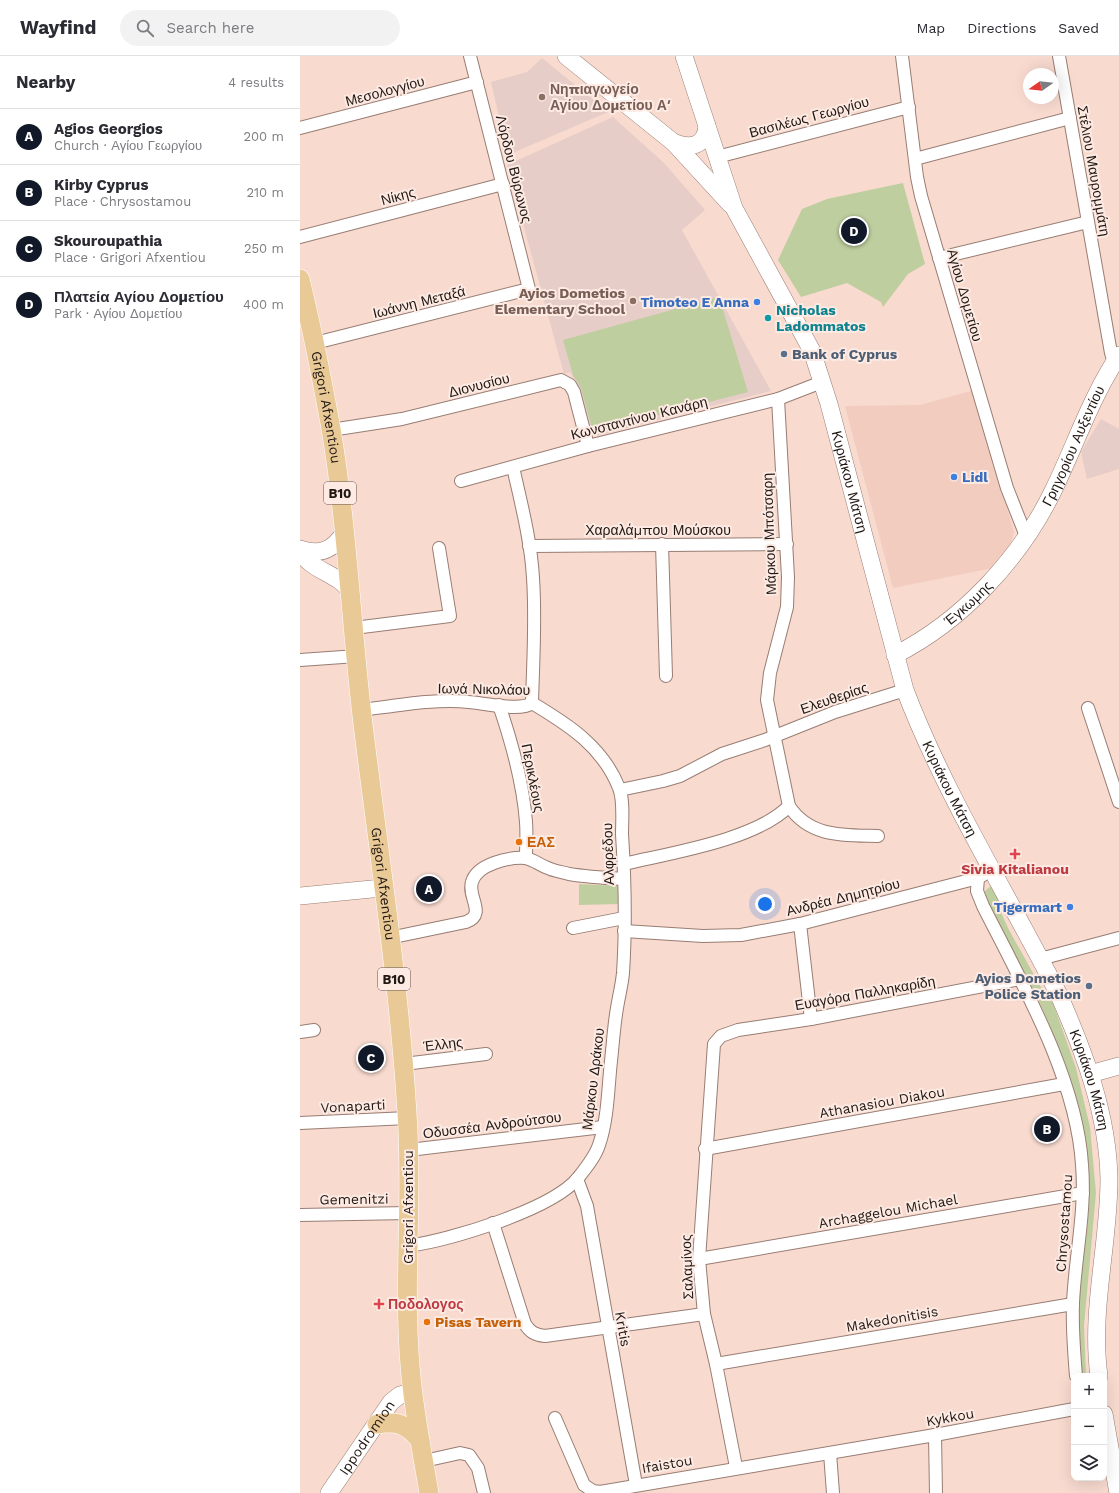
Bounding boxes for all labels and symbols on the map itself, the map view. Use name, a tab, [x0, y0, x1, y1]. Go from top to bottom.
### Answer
north arrow	[1023, 68, 1059, 104]
street label: Μεσολογγίου	[344, 73, 426, 109]
place label: Νηπιαγωγείο Αγίου Δομετίου Αʹ	[550, 81, 675, 113]
marker: Νηπιαγωγείο Αγίου Δομετίου Αʹ	[537, 92, 547, 102]
street label: Βασιλέως Γεωργίου	[747, 93, 871, 141]
street label: Στέλιου Μαυρομμάτη	[1075, 105, 1113, 237]
street label: Λόρδου Βύρωνος	[493, 113, 535, 225]
street label: Νίκης	[379, 184, 417, 208]
pin: D	[841, 216, 867, 246]
street label: Αγίου Δομετίου	[944, 247, 986, 343]
street label: Ιωάννη Μεταξά	[371, 283, 467, 321]
place label: Ayios Dometios Elementary School	[495, 285, 626, 317]
place label: Timoteo E Anna	[640, 294, 750, 310]
marker: Ayios Dometios Elementary School	[628, 296, 638, 306]
marker: Timoteo E Anna	[752, 297, 762, 307]
place label: Nicholas Ladommatos	[776, 302, 866, 334]
marker: Nicholas Ladommatos	[763, 313, 773, 323]
place label: Bank of Cyprus	[792, 346, 898, 362]
marker: Bank of Cyprus	[779, 349, 789, 359]
street label: Grigori Afxentiou	[308, 350, 344, 465]
street label: Διονυσίου	[447, 370, 511, 400]
street label: Γρηγορίου Αυξεντίου	[1039, 383, 1108, 509]
street label: Κωνσταντίνου Κανάρη	[569, 393, 709, 443]
street label: Κυριάκου Μάτση	[828, 429, 871, 534]
place label: Lidl	[962, 469, 988, 485]
marker: Lidl	[949, 472, 959, 482]
street label: Μάρκου Μπότσαρη	[759, 473, 779, 595]
road number: B10	[324, 482, 356, 504]
street label: Χαραλάμπου Μούσκου	[585, 522, 731, 538]
street label: Έγκωμης	[940, 577, 996, 629]
street label: Ελευθερίας	[798, 679, 870, 717]
street label: Ιωνά Νικολάου	[438, 680, 530, 698]
street label: Κυριάκου Μάτση	[919, 738, 980, 839]
street label: Περικλέους	[518, 742, 548, 814]
street label: Αλφρέδου	[599, 822, 617, 886]
street label: Grigori Afxentiou	[368, 826, 399, 941]
place label: ΕΑΣ	[527, 834, 555, 850]
marker: ΕΑΣ	[514, 837, 524, 847]
marker: Sivia Kitalianou	[1010, 849, 1020, 859]
place label: Sivia Kitalianou	[961, 861, 1069, 877]
pin: A	[416, 874, 442, 904]
street label: Ανδρέα Δημητρίου	[784, 875, 902, 919]
your location	[755, 894, 775, 914]
place label: Tigermart	[994, 899, 1062, 915]
marker: Tigermart	[1065, 902, 1075, 912]
road number: B10	[378, 968, 410, 990]
place label: Ayios Dometios Police Station	[975, 970, 1082, 1002]
street label: Ευαγόρα Παλληκαρίδη	[794, 973, 936, 1013]
marker: Ayios Dometios Police Station	[1084, 981, 1094, 991]
street label: Μάρκου Δράκου	[579, 1027, 607, 1131]
street label: Κυριάκου Μάτση	[1066, 1027, 1112, 1132]
street label: Έλλης	[421, 1034, 464, 1054]
pin: C	[358, 1043, 384, 1073]
street label: Athanasiou Diakou	[818, 1083, 946, 1121]
street label: Vonaparti	[320, 1096, 386, 1116]
street label: Οδυσσέα Ανδρούτσου	[422, 1109, 562, 1141]
pin: B	[1034, 1114, 1060, 1144]
street label: Grigori Afxentiou	[400, 1150, 416, 1264]
street label: Chrysostamou	[1053, 1173, 1075, 1273]
street label: Gemenitzi	[319, 1190, 389, 1208]
street label: Archaggelou Michael	[817, 1191, 959, 1231]
street label: Σαλαμίνος	[678, 1234, 696, 1300]
place label: Ποδολογος	[388, 1296, 464, 1312]
marker: Ποδολογος	[373, 1298, 385, 1310]
street label: Makedonitisis	[845, 1303, 939, 1335]
street label: Kritis	[612, 1310, 634, 1348]
place label: Pisas Tavern	[435, 1314, 521, 1330]
marker: Pisas Tavern	[422, 1317, 432, 1327]
street label: Ippodromion	[336, 1397, 398, 1478]
street label: Kykkou	[925, 1405, 975, 1429]
street label: Ifaistou	[640, 1452, 694, 1476]

